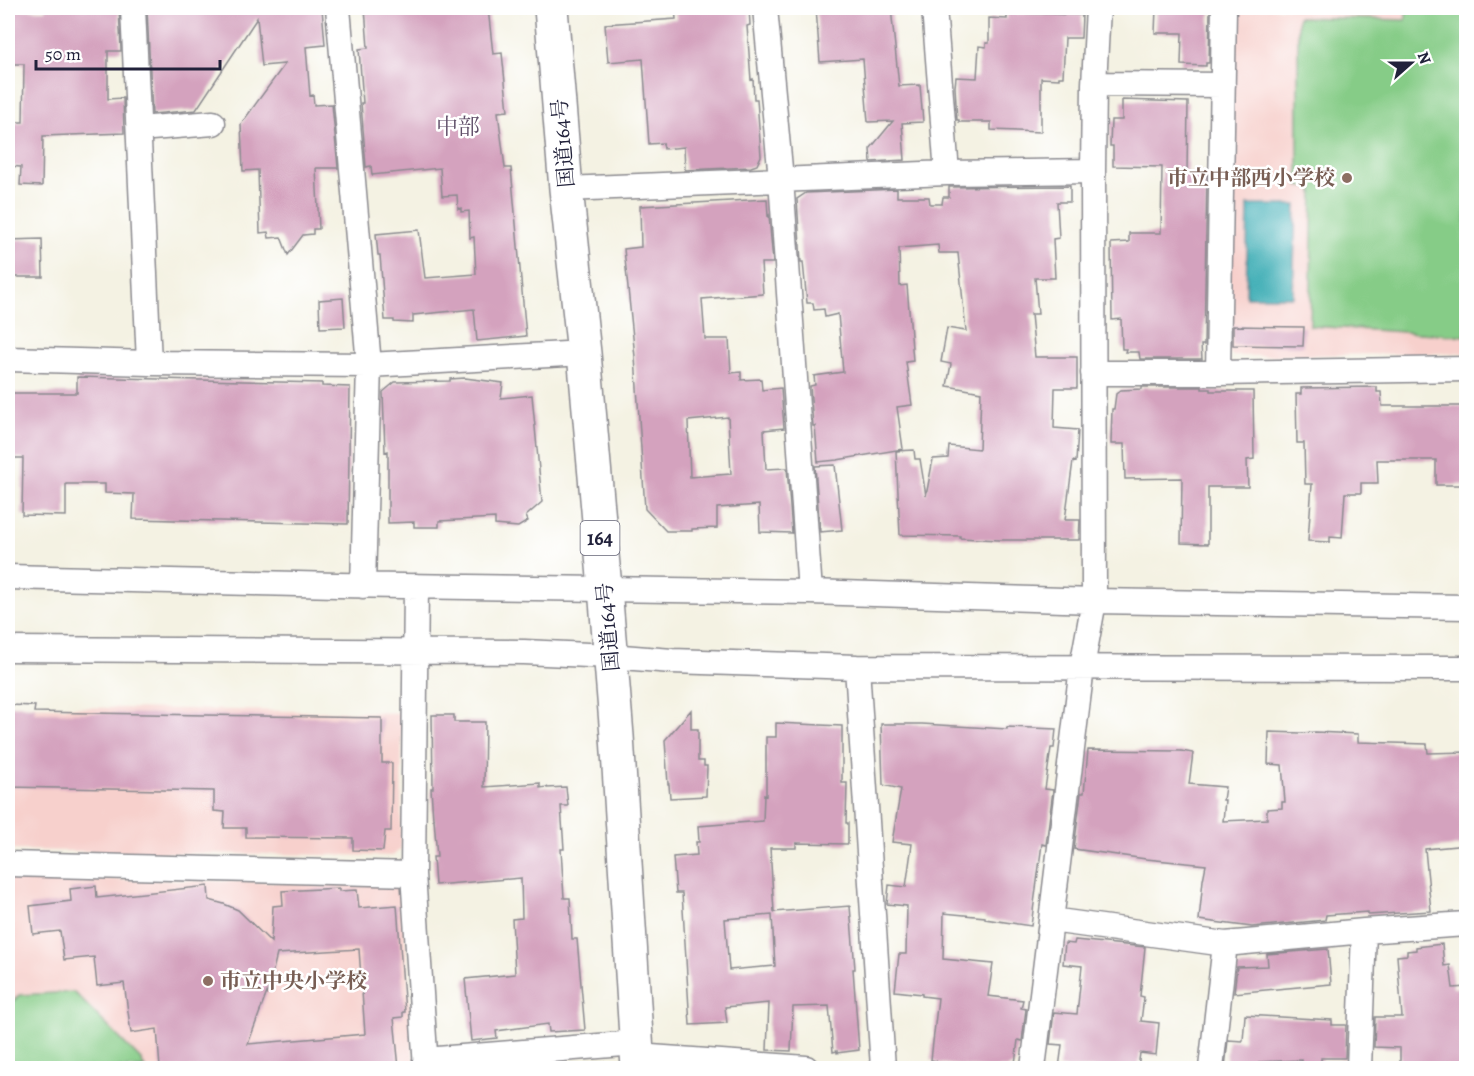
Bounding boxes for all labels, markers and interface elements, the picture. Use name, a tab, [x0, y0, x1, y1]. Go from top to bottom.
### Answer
scale bar	[36, 33, 220, 71]
north arrow	[1381, 33, 1441, 93]
text: 50 m	[45, 42, 81, 66]
text: N	[1412, 49, 1437, 68]
street label: 国道164号	[545, 97, 581, 189]
district label: 中部	[436, 112, 480, 142]
place label: 市立中部西小学校	[1167, 164, 1335, 192]
marker: 市立中部西小学校	[1340, 171, 1354, 185]
road number: 164	[580, 521, 620, 555]
street label: 国道164号	[590, 581, 626, 673]
place label: 市立中央小学校	[220, 967, 367, 995]
marker: 市立中央小学校	[201, 974, 215, 988]

